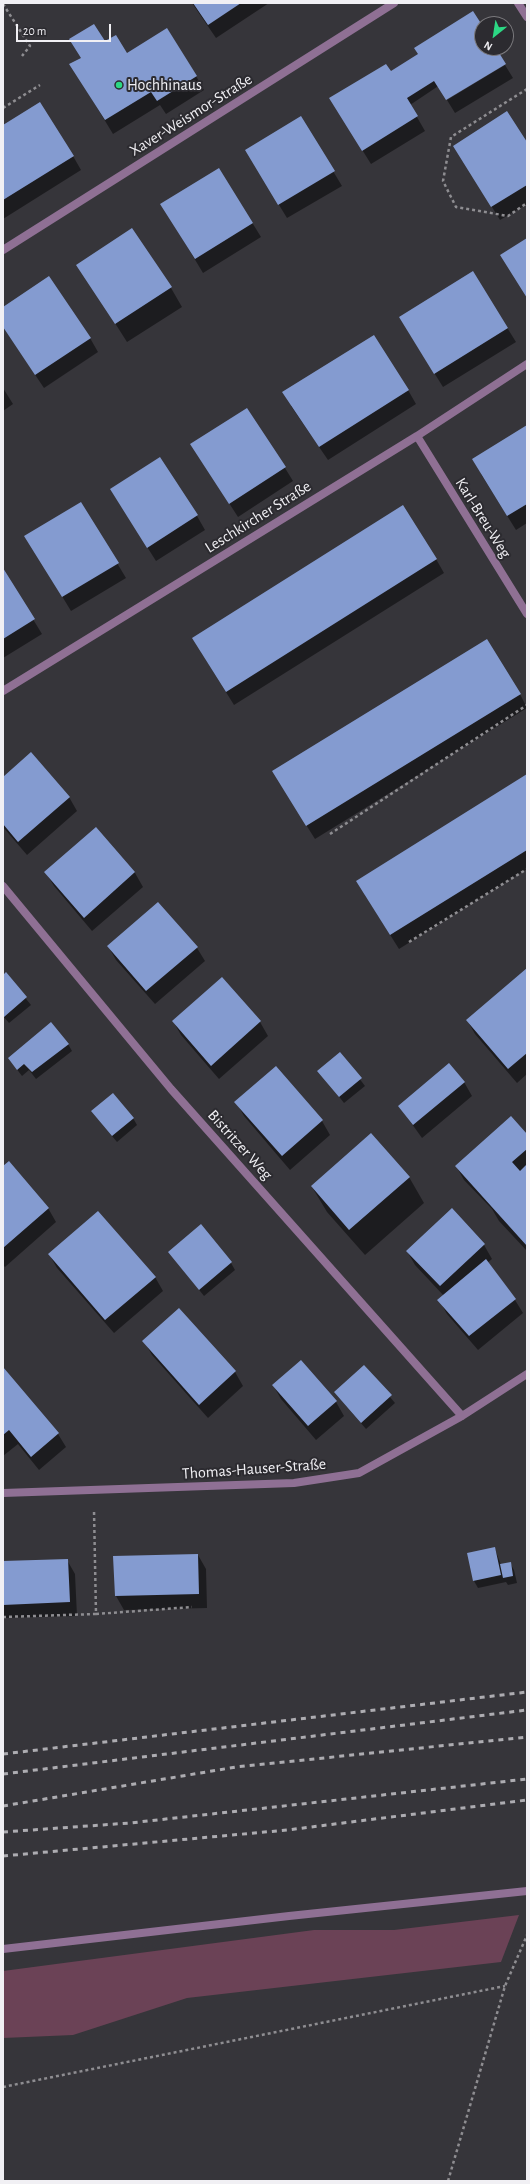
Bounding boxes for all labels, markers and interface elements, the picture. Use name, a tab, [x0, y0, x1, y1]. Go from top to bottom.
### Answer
scale bar	[18, 16, 113, 42]
north arrow	[474, 16, 514, 56]
text: 20 m	[23, 25, 46, 37]
text: N	[482, 39, 494, 53]
street label: Xaver-Weismor-Straße	[126, 70, 256, 160]
place label: Hochhinaus	[127, 75, 202, 95]
marker: Hochhinaus	[114, 80, 124, 90]
street label: Karl-Breu-Weg	[451, 474, 515, 562]
street label: Leschkircher Straße	[201, 477, 315, 557]
street label: Bistritzer Weg	[203, 1106, 277, 1184]
street label: Thomas-Hauser-Straße	[181, 1454, 327, 1484]

